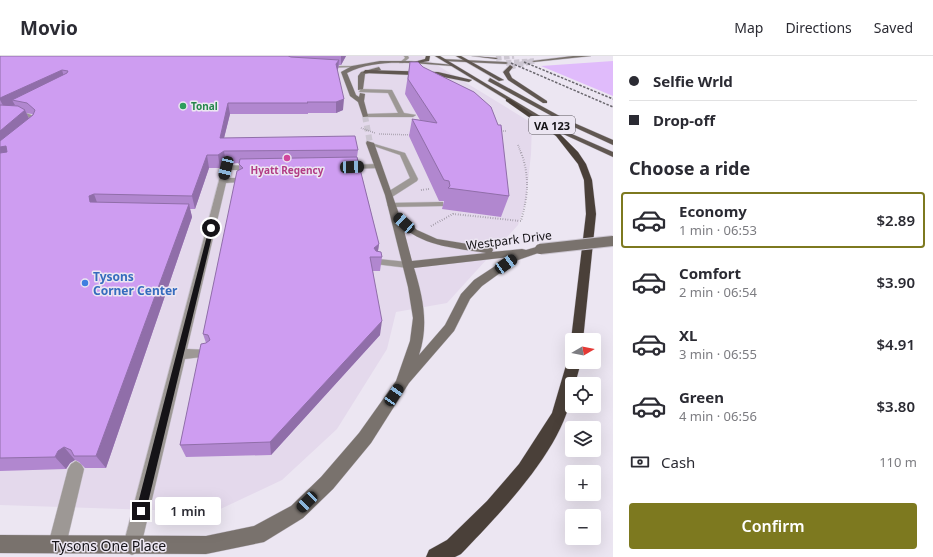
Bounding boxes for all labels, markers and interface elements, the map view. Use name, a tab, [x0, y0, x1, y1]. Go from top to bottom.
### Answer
text: Movio	[20, 15, 78, 41]
text: Map	[734, 18, 763, 37]
text: Directions	[785, 18, 852, 37]
text: Saved	[874, 18, 913, 37]
text: Selfie Wrld	[653, 71, 733, 91]
place label: Tonal	[191, 99, 218, 113]
marker: Tonal	[178, 101, 188, 111]
text: Drop-off	[653, 110, 715, 130]
road number: VA 123	[529, 116, 575, 134]
marker: Hyatt Regency	[282, 153, 292, 163]
car	[217, 155, 235, 181]
text: Choose a ride	[629, 156, 750, 180]
car	[340, 161, 364, 173]
place label: Hyatt Regency	[251, 163, 324, 177]
text: Economy	[679, 201, 747, 221]
icon: car	[631, 202, 667, 238]
text: $2.89	[877, 210, 915, 230]
car	[391, 211, 417, 235]
route start	[202, 219, 220, 237]
text: 1 min · 06:53	[679, 221, 757, 239]
street label: Westpark Drive	[465, 226, 553, 254]
car	[493, 252, 519, 276]
text: Comfort	[679, 263, 741, 283]
icon: car	[631, 264, 667, 300]
place label: Tysons Corner Center	[93, 268, 178, 299]
text: $3.90	[877, 272, 915, 292]
marker: Tysons Corner Center	[80, 278, 90, 288]
text: 2 min · 06:54	[679, 283, 757, 301]
text: XL	[679, 325, 697, 345]
icon: car	[631, 326, 667, 362]
north arrow	[565, 333, 601, 369]
map controls	[565, 333, 601, 545]
text: $4.91	[877, 334, 915, 354]
text: 3 min · 06:55	[679, 345, 757, 363]
button: locate	[565, 377, 601, 413]
car	[382, 382, 406, 408]
text: Green	[679, 387, 724, 407]
icon: car	[631, 388, 667, 424]
text: $3.80	[877, 396, 915, 416]
text: 4 min · 06:56	[679, 407, 757, 425]
button: layers	[565, 421, 601, 457]
icon: cash	[629, 451, 651, 473]
text: Cash	[661, 452, 695, 472]
text: 110 m	[879, 453, 917, 471]
button: +	[565, 465, 601, 501]
car	[294, 489, 320, 515]
callout: 1 min	[155, 497, 221, 525]
route end	[132, 502, 150, 520]
text: 1 min	[170, 502, 206, 520]
button: Confirm	[629, 503, 917, 549]
button: −	[565, 509, 601, 545]
street label: Tysons One Place	[52, 536, 166, 555]

